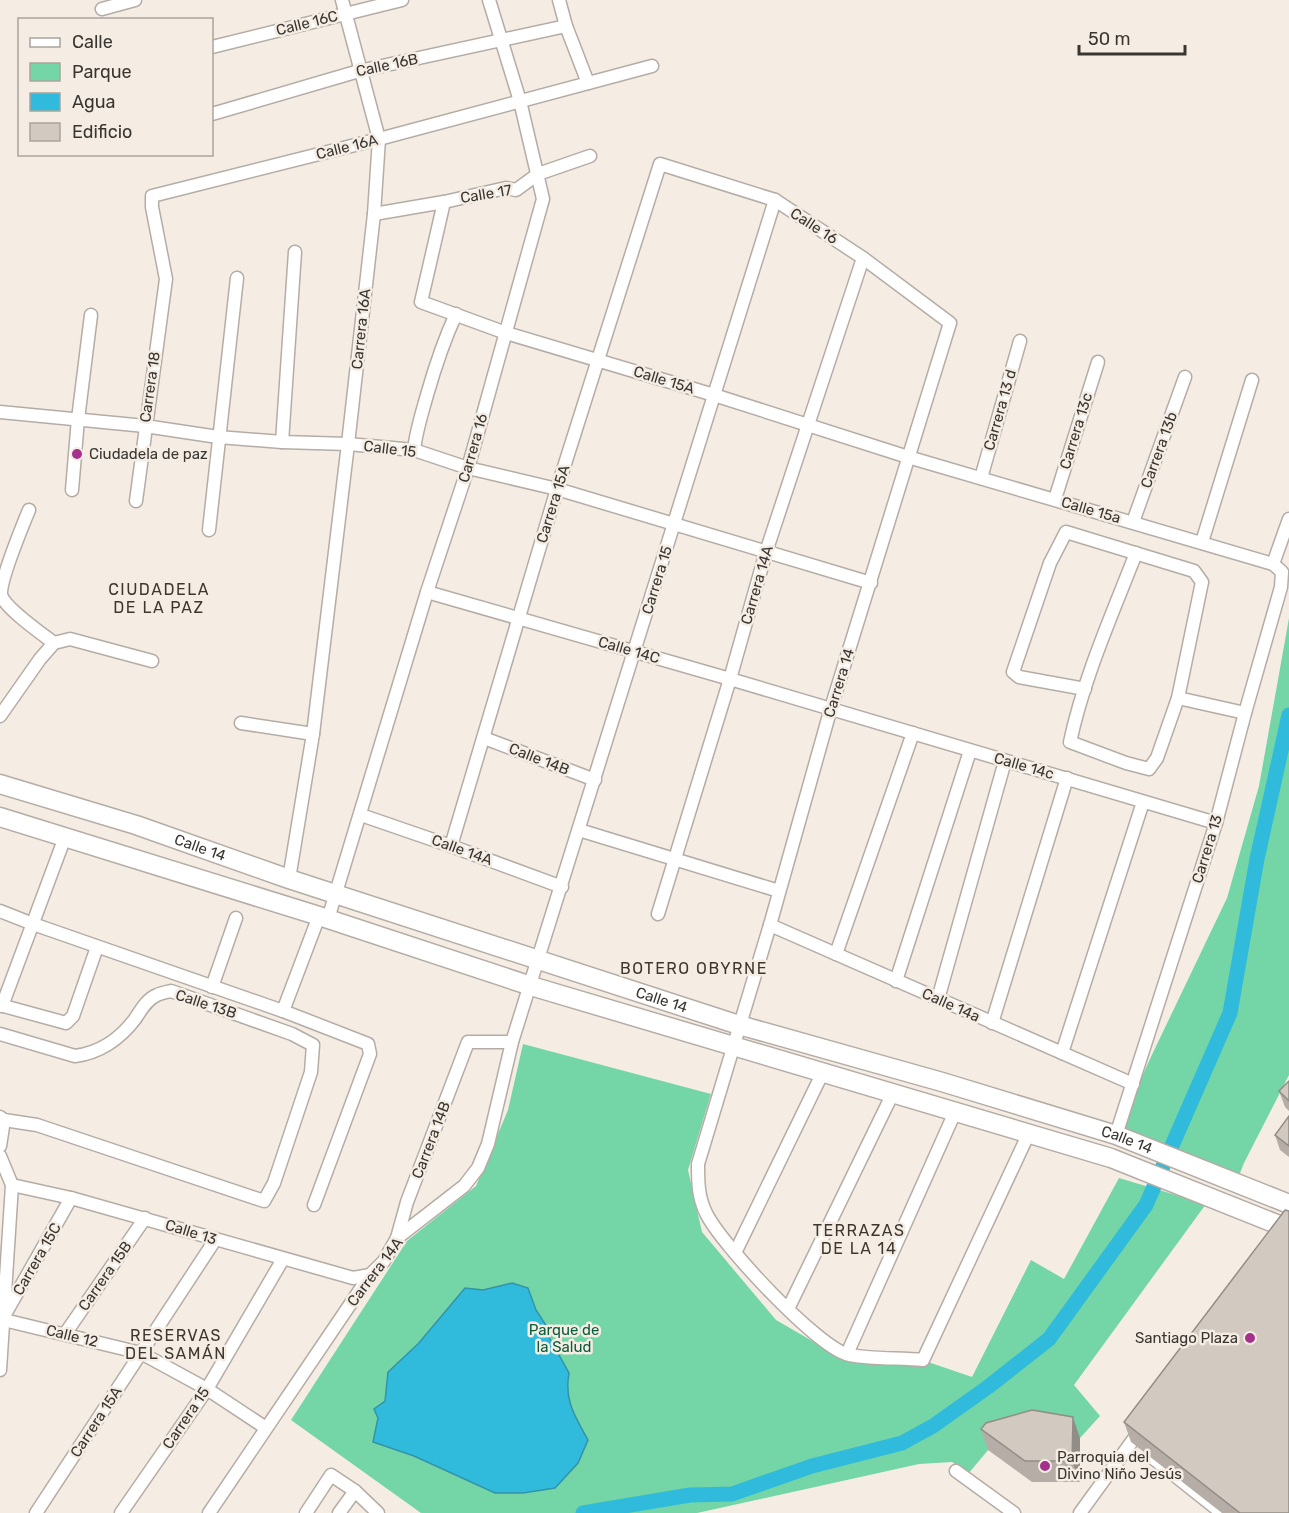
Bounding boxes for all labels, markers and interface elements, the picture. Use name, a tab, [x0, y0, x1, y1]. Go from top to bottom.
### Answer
street label: Calle 16C	[274, 7, 340, 39]
legend	[18, 18, 213, 156]
scale bar	[1079, 18, 1186, 56]
text: 50 m	[1088, 28, 1131, 50]
text: Calle	[72, 31, 113, 53]
street label: Calle 16B	[354, 50, 420, 80]
text: Parque	[72, 61, 132, 83]
text: Agua	[72, 91, 115, 113]
text: Edificio	[72, 121, 132, 143]
street label: Calle 16A	[314, 131, 380, 163]
street label: Calle 17	[459, 181, 513, 207]
street label: Calle 16	[787, 204, 841, 248]
street label: Carrera 16A	[348, 288, 374, 370]
street label: Carrera 18	[136, 350, 164, 424]
street label: Calle 15A	[631, 362, 697, 398]
street label: Carrera 13 d	[980, 367, 1020, 453]
street label: Carrera 13c	[1056, 391, 1096, 471]
street label: Carrera 13b	[1137, 409, 1181, 491]
street label: Carrera 16	[455, 411, 491, 485]
street label: Calle 15	[363, 437, 417, 461]
place label: Ciudadela de paz	[89, 445, 208, 463]
marker: Ciudadela de paz	[70, 447, 84, 461]
street label: Carrera 15A	[533, 463, 573, 545]
street label: Calle 15a	[1059, 493, 1123, 527]
street label: Carrera 15	[638, 543, 676, 616]
street label: Carrera 14A	[737, 543, 777, 627]
district label: CIUDADELA DE LA PAZ	[108, 580, 210, 617]
street label: Calle 14C	[596, 633, 662, 667]
street label: Carrera 14	[820, 646, 858, 720]
street label: Calle 14B	[506, 739, 572, 779]
street label: Calle 14c	[992, 749, 1056, 783]
street label: Carrera 13	[1188, 812, 1226, 886]
street label: Calle 14	[172, 830, 228, 865]
street label: Calle 14A	[429, 831, 495, 869]
district label: BOTERO OBYRNE	[620, 959, 768, 978]
street label: Calle 14	[633, 983, 690, 1017]
street label: Calle 14a	[919, 984, 983, 1026]
street label: Calle 13B	[173, 986, 239, 1022]
street label: Carrera 14B	[408, 1099, 454, 1181]
street label: Calle 14	[1099, 1122, 1155, 1158]
street label: Calle 13	[163, 1216, 219, 1248]
street label: Carrera 15C	[9, 1220, 65, 1298]
district label: TERRAZAS DE LA 14	[813, 1221, 905, 1258]
street label: Carrera 14A	[343, 1234, 407, 1310]
street label: Carrera 15B	[74, 1238, 136, 1314]
street label: Calle 12	[44, 1321, 100, 1351]
park label: Parque de la Salud	[529, 1321, 599, 1356]
district label: RESERVAS DEL SAMÁN	[125, 1326, 227, 1363]
place label: Santiago Plaza	[1135, 1329, 1238, 1347]
marker: Santiago Plaza	[1243, 1331, 1257, 1345]
street label: Carrera 15A	[66, 1383, 126, 1461]
street label: Carrera 15	[159, 1384, 213, 1452]
place label: Parroquia del Divino Niño Jesús	[1057, 1448, 1182, 1483]
marker: Parroquia del Divino Niño Jesús	[1038, 1459, 1052, 1473]

